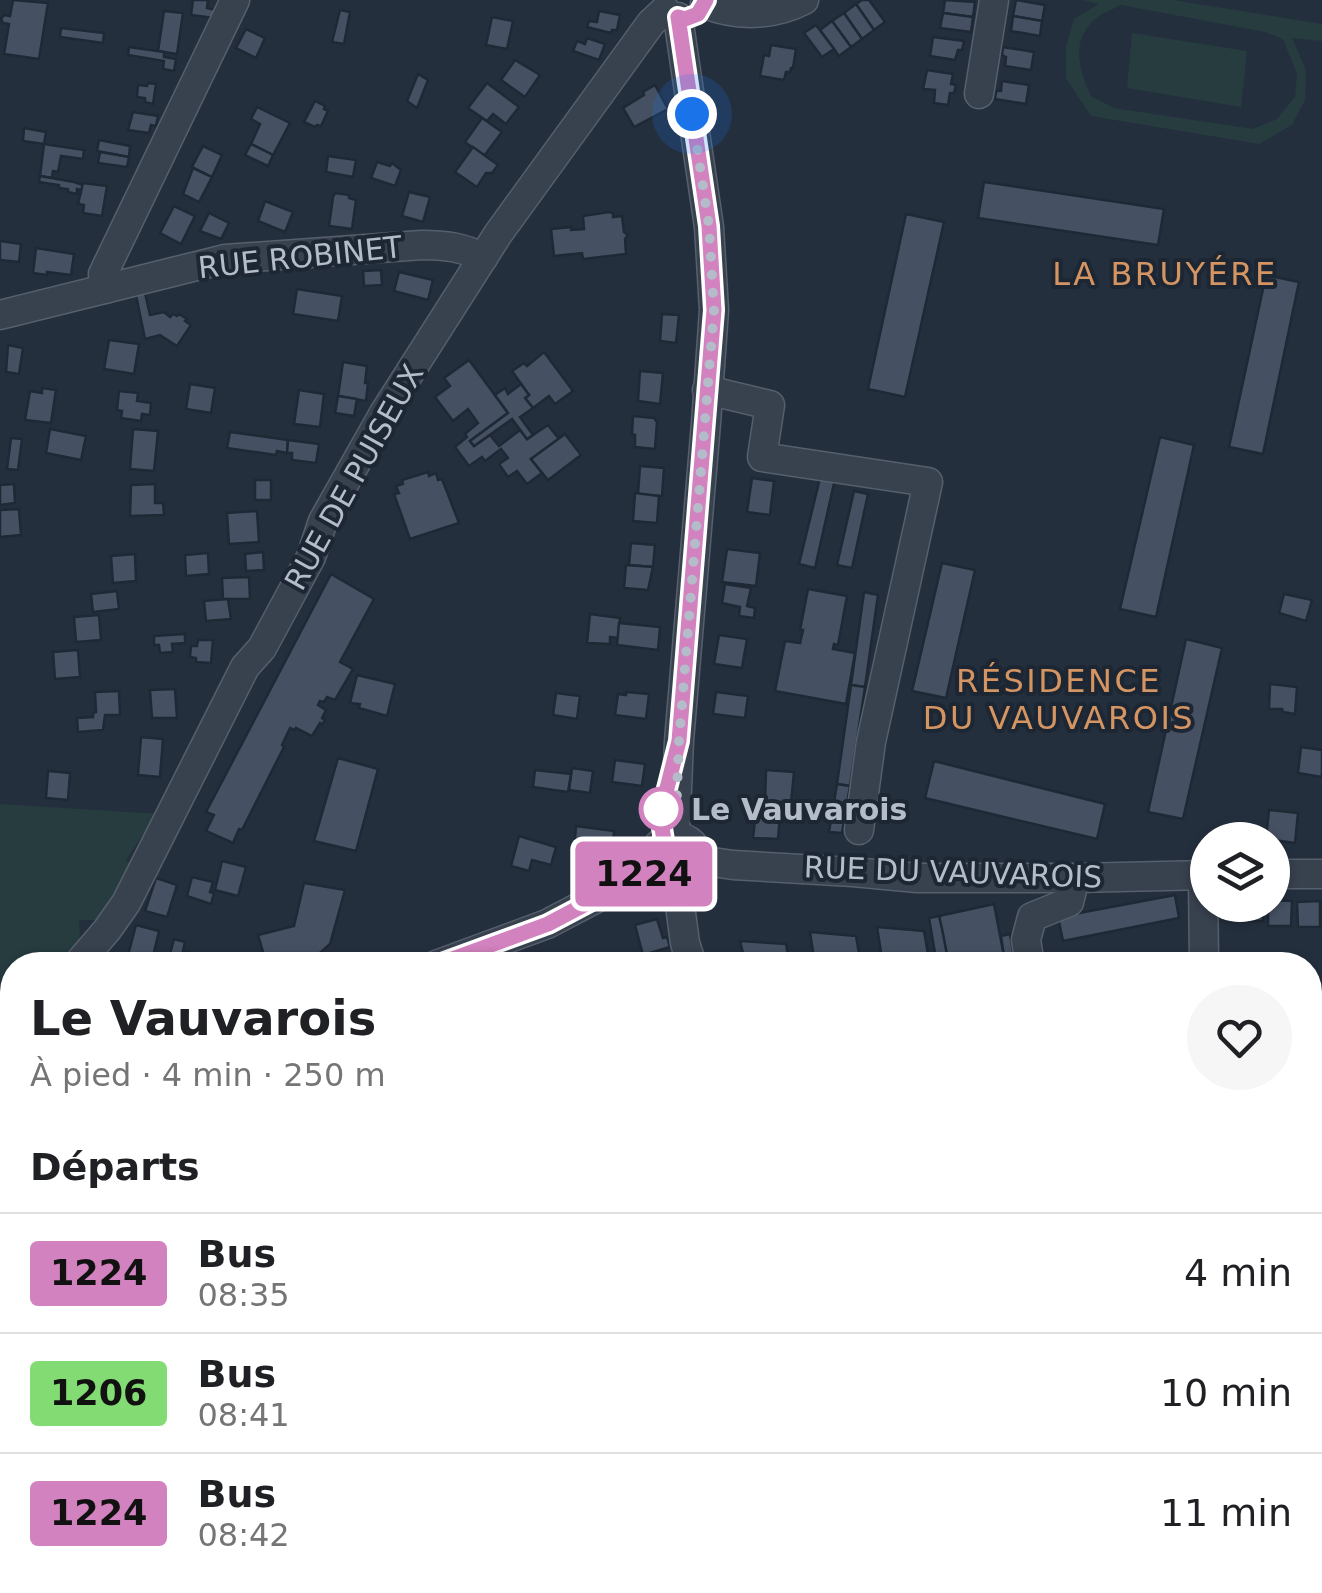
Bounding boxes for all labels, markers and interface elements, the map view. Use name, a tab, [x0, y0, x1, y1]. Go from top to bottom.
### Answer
your location	[667, 89, 717, 139]
street label: RUE ROBINET	[196, 229, 404, 285]
district label: LA BRUYÉRE	[1052, 255, 1278, 293]
street label: RUE DE PUISEUX	[278, 358, 430, 596]
district label: RÉSIDENCE DU VAUVAROIS	[923, 662, 1195, 737]
marker: Le Vauvarois	[640, 788, 682, 830]
place label: Le Vauvarois	[691, 792, 907, 827]
map controls	[1190, 822, 1290, 922]
button: layers	[1190, 822, 1290, 922]
line badge: 1224	[574, 842, 714, 906]
street label: RUE DU VAUVAROIS	[803, 849, 1103, 895]
text: 1224	[595, 854, 693, 894]
button: heart	[1187, 985, 1292, 1090]
text: Le Vauvarois	[30, 990, 376, 1046]
text: À pied · 4 min · 250 m	[30, 1056, 386, 1094]
text: Départs	[30, 1145, 200, 1189]
text: Bus	[197, 1232, 276, 1276]
text: 4 min	[1184, 1251, 1292, 1295]
text: 1224	[50, 1253, 147, 1293]
text: 08:35	[197, 1276, 290, 1314]
text: Bus	[197, 1352, 276, 1396]
text: 10 min	[1160, 1371, 1292, 1415]
text: 1206	[50, 1373, 147, 1413]
text: 08:41	[197, 1396, 290, 1434]
text: Bus	[197, 1472, 276, 1516]
text: 11 min	[1160, 1491, 1292, 1535]
text: 1224	[50, 1493, 147, 1533]
text: 08:42	[197, 1516, 290, 1554]

